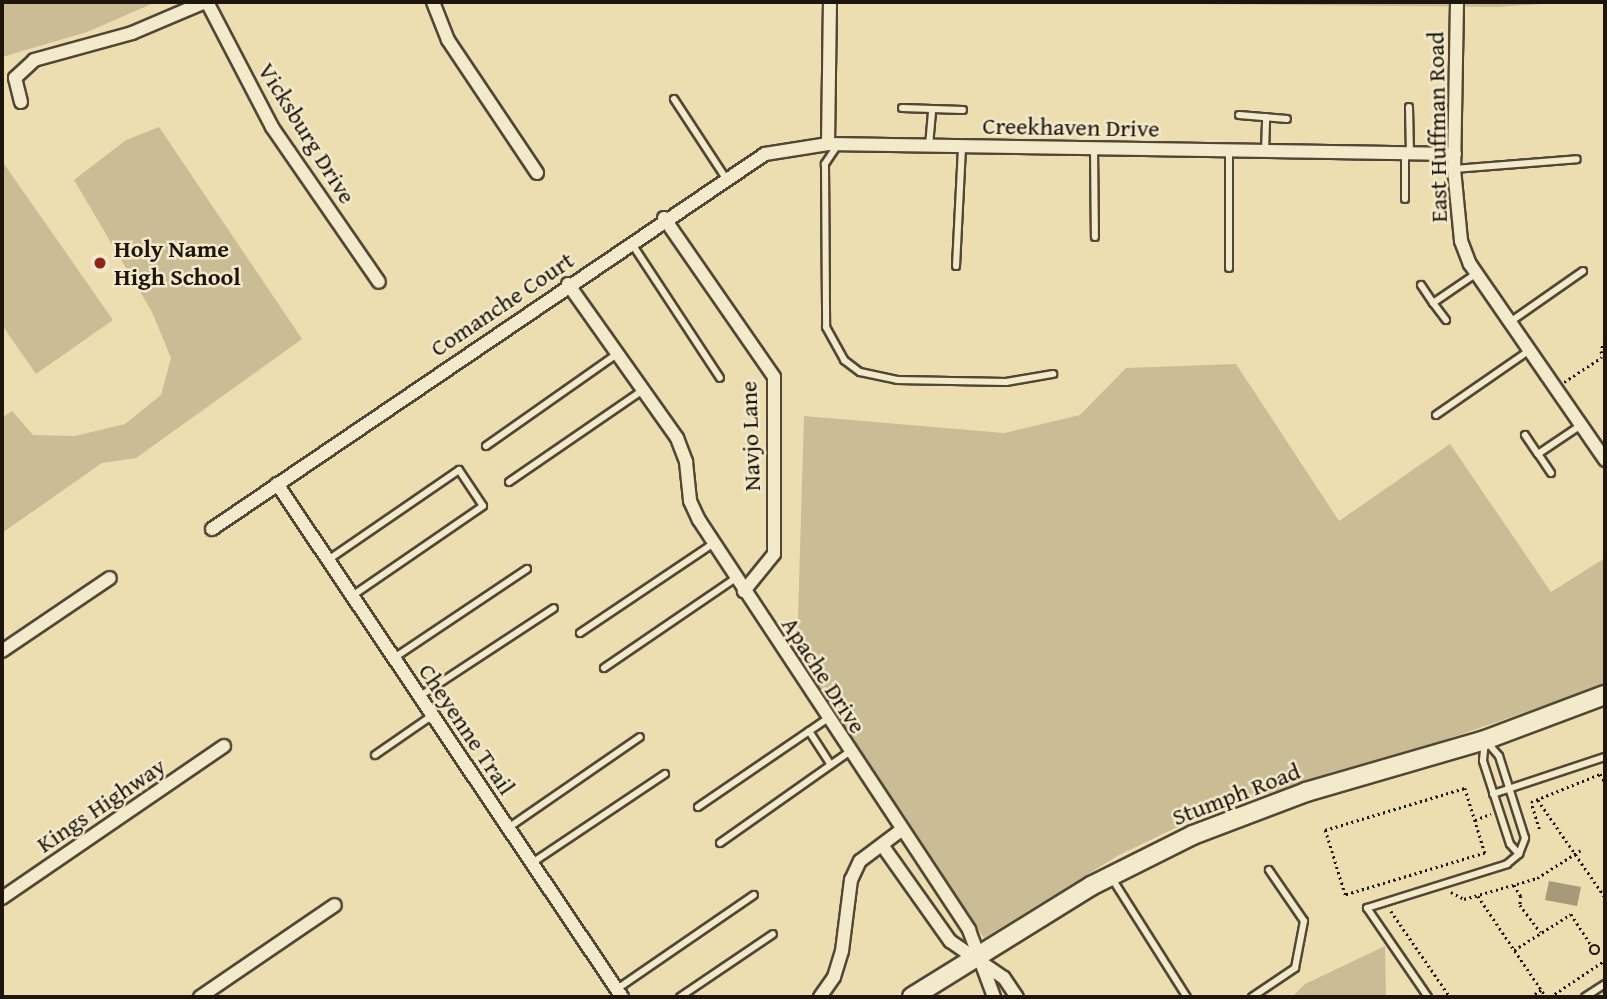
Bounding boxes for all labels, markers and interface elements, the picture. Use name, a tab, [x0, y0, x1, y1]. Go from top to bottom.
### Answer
street label: East Huffman Road	[1421, 31, 1453, 223]
street label: Vicksburg Drive	[252, 57, 362, 209]
street label: Creekhaven Drive	[982, 111, 1160, 143]
place label: Holy Name High School	[114, 235, 241, 291]
street label: Comanche Court	[425, 245, 579, 363]
marker: Holy Name High School	[92, 255, 108, 271]
street label: Navjo Lane	[734, 380, 766, 492]
street label: Apache Drive	[776, 611, 872, 739]
street label: Cheyenne Trail	[413, 658, 521, 800]
street label: Kings Highway	[31, 751, 171, 859]
street label: Stumph Road	[1168, 756, 1304, 832]

